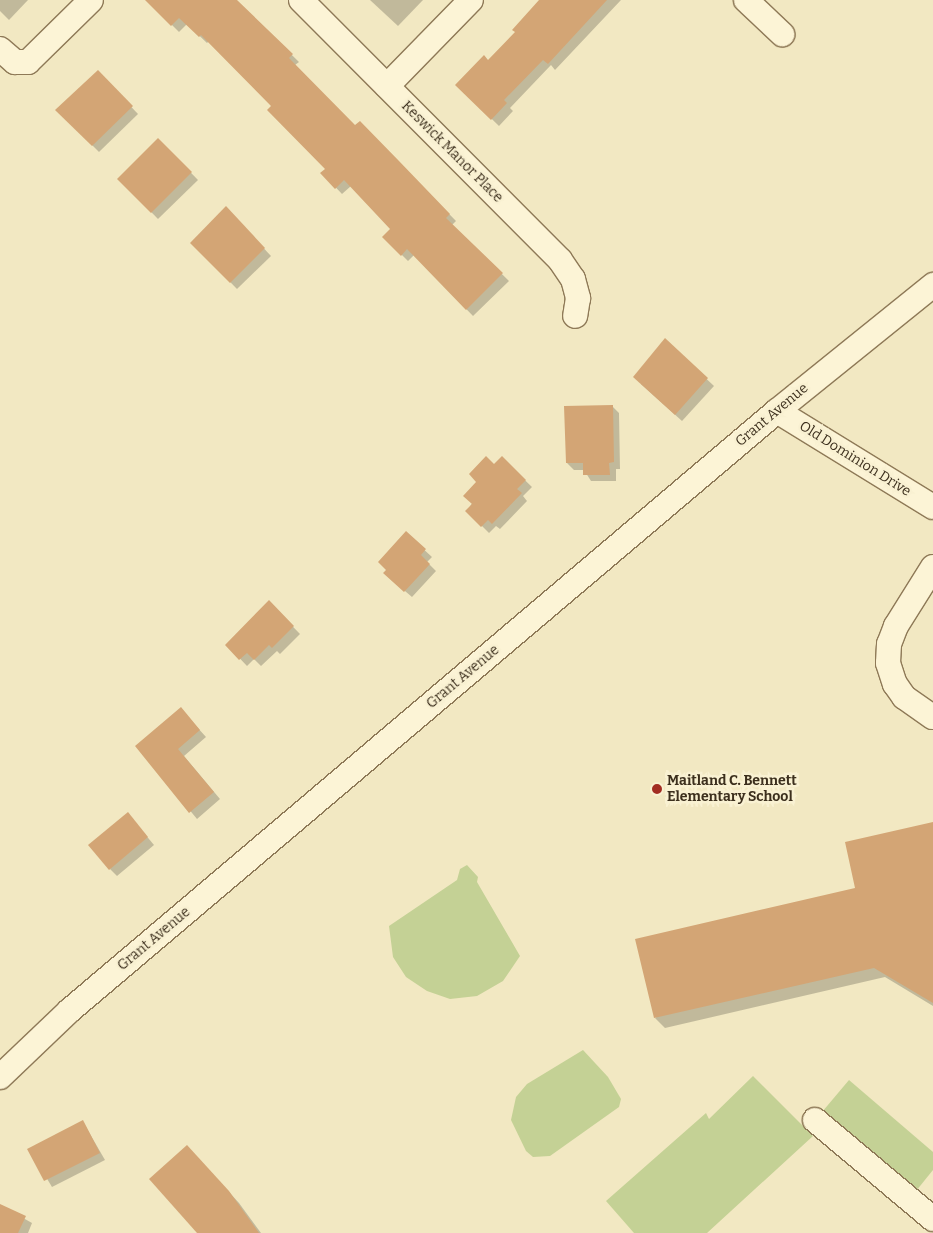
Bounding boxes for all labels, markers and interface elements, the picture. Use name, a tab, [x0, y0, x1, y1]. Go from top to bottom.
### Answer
street label: Keswick Manor Place	[398, 98, 506, 206]
street label: Grant Avenue	[732, 380, 812, 450]
street label: Old Dominion Drive	[796, 418, 914, 500]
street label: Grant Avenue	[423, 642, 503, 712]
place label: Maitland C. Bennett Elementary School	[667, 773, 797, 806]
marker: Maitland C. Bennett Elementary School	[651, 783, 663, 795]
street label: Grant Avenue	[114, 904, 194, 974]

